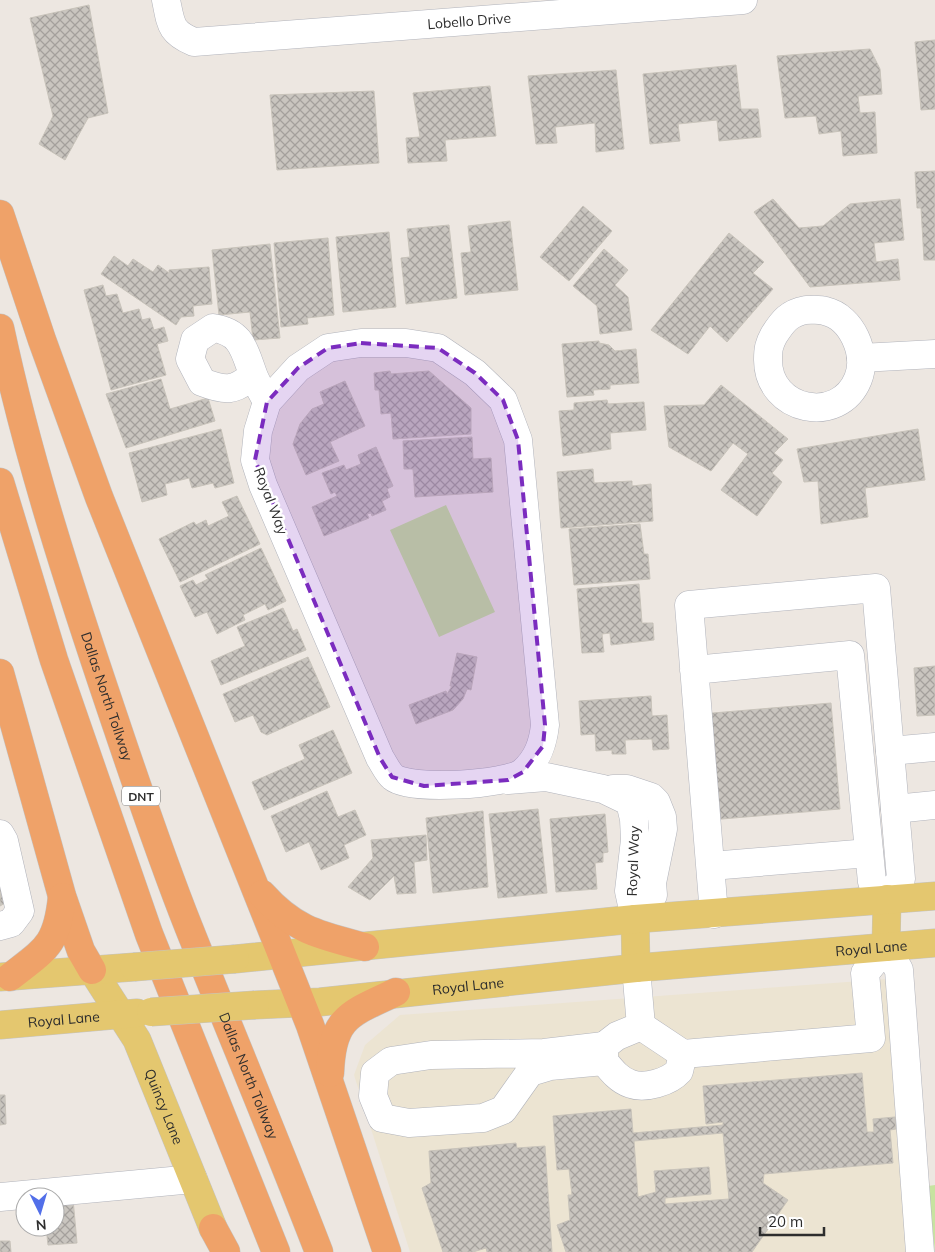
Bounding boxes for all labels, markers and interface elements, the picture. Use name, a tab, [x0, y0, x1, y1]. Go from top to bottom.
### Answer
street label: Lobello Drive	[427, 9, 512, 33]
street label: Royal Way	[250, 465, 292, 538]
street label: Dallas North Tollway	[77, 630, 137, 764]
road number: DNT	[122, 786, 160, 806]
street label: Royal Way	[623, 825, 643, 897]
street label: Royal Lane	[835, 936, 908, 960]
street label: Royal Lane	[431, 973, 505, 999]
street label: Royal Lane	[27, 1007, 100, 1032]
street label: Dallas North Tollway	[215, 1010, 283, 1142]
street label: Quincy Lane	[140, 1066, 187, 1147]
north arrow	[15, 1187, 65, 1237]
scale bar	[760, 1204, 824, 1236]
text: 20 m	[768, 1212, 803, 1231]
text: N	[35, 1216, 47, 1234]

